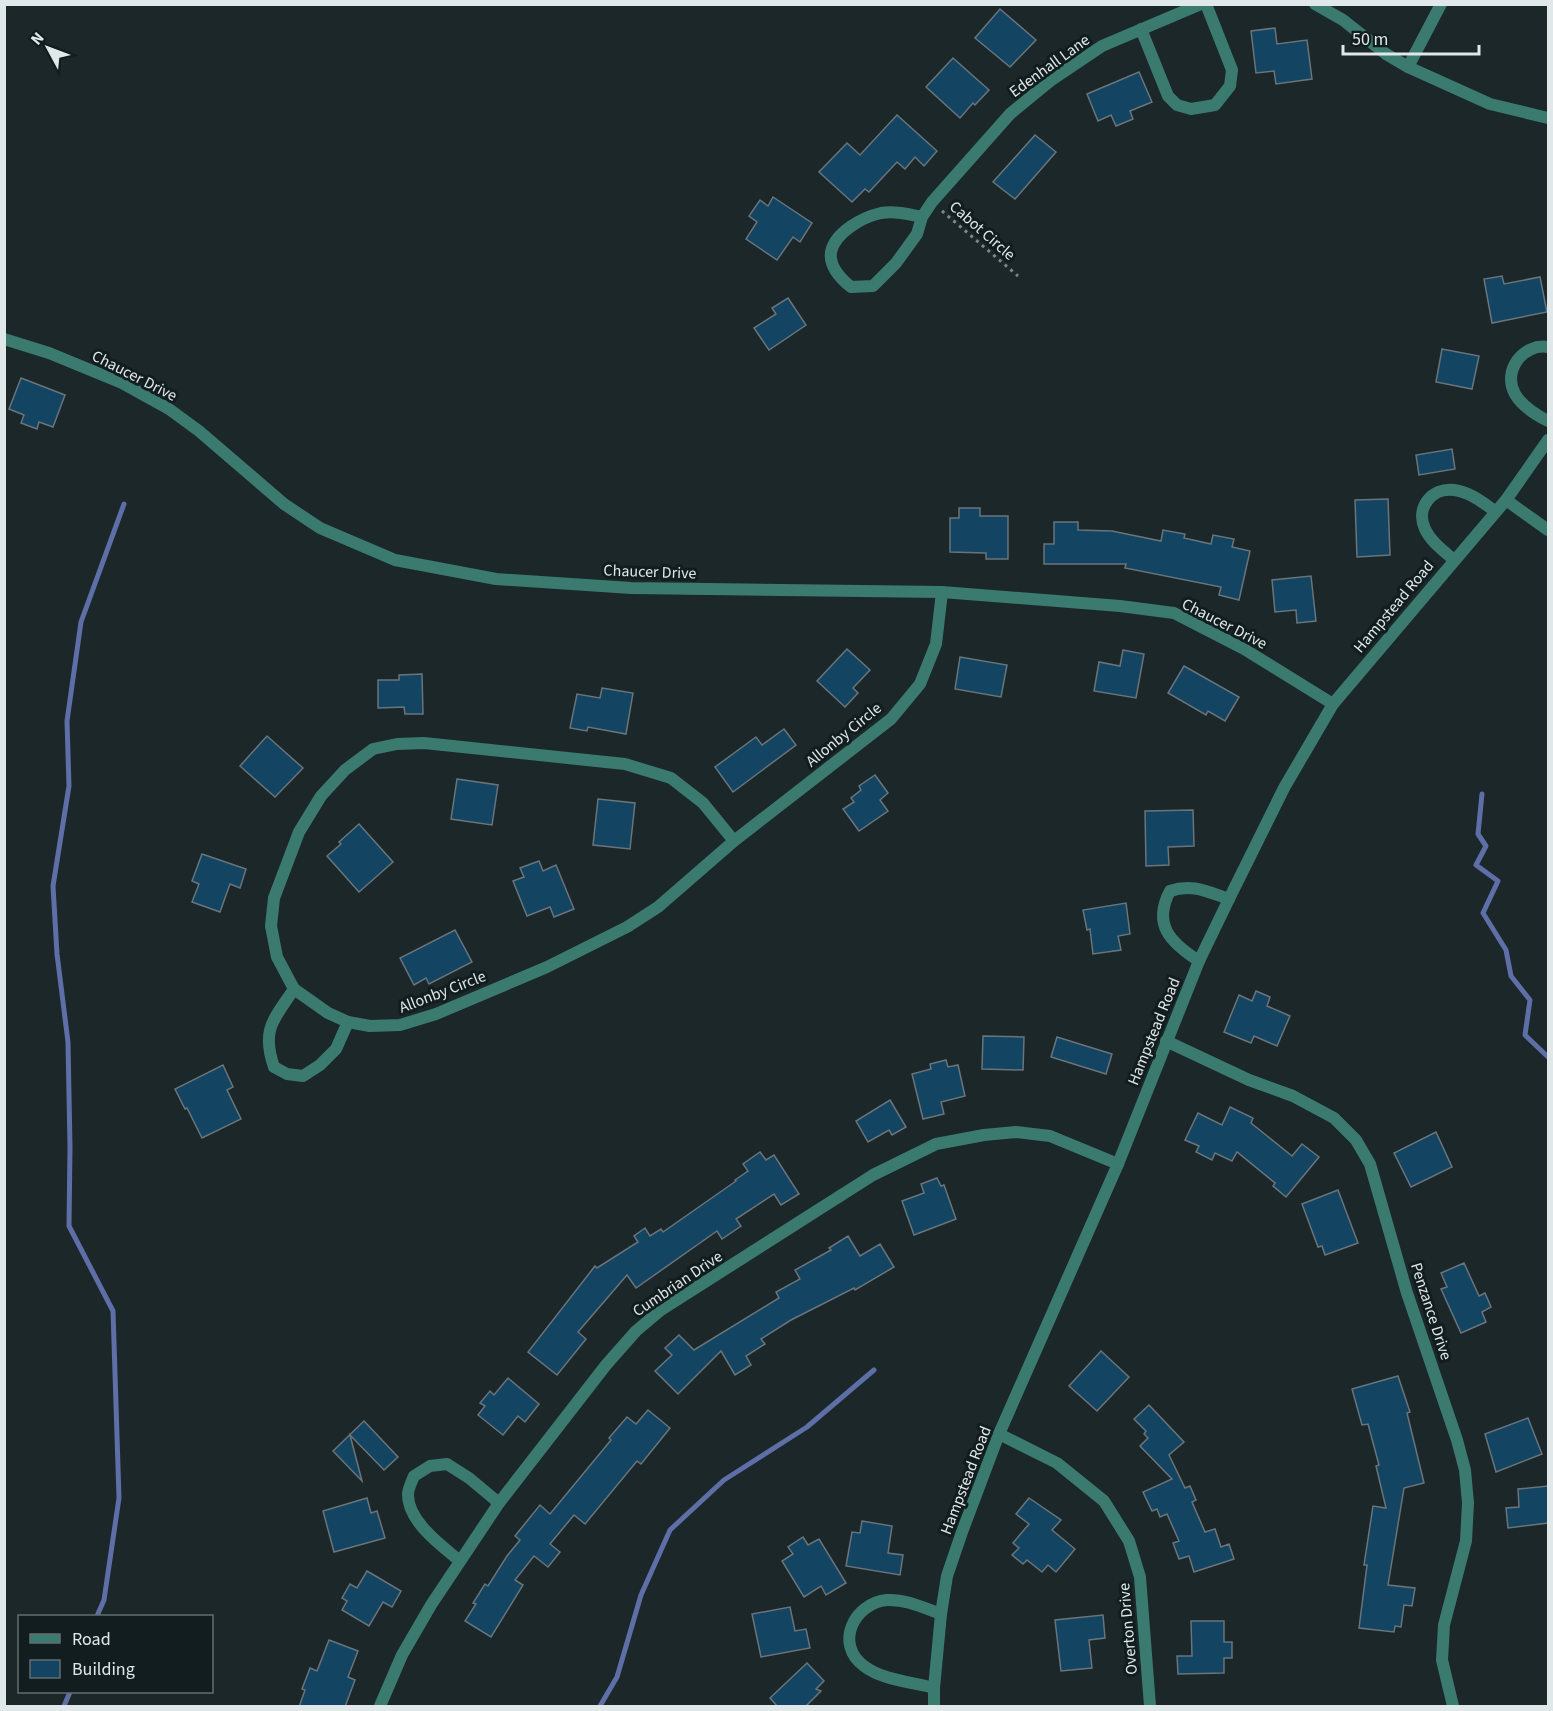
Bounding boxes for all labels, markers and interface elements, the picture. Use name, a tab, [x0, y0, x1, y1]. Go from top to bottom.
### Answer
north arrow	[18, 18, 78, 78]
scale bar	[1343, 18, 1480, 56]
text: 50 m	[1352, 27, 1388, 52]
text: N	[26, 28, 49, 50]
street label: Edenhall Lane	[1005, 29, 1094, 102]
street label: Cabot Circle	[945, 196, 1020, 266]
street label: Chaucer Drive	[88, 345, 181, 407]
street label: Hampstead Road	[1349, 556, 1439, 658]
street label: Chaucer Drive	[603, 559, 697, 585]
street label: Chaucer Drive	[1178, 593, 1271, 655]
street label: Allonby Circle	[801, 697, 886, 772]
street label: Allonby Circle	[396, 965, 489, 1019]
street label: Hampstead Road	[1122, 974, 1186, 1089]
street label: Cumbrian Drive	[628, 1246, 727, 1322]
street label: Penzance Drive	[1405, 1260, 1457, 1363]
street label: Hampstead Road	[935, 1423, 997, 1538]
street label: Overton Drive	[1113, 1582, 1143, 1676]
legend	[18, 1615, 213, 1693]
text: Road	[72, 1627, 111, 1652]
text: Building	[72, 1657, 135, 1682]

